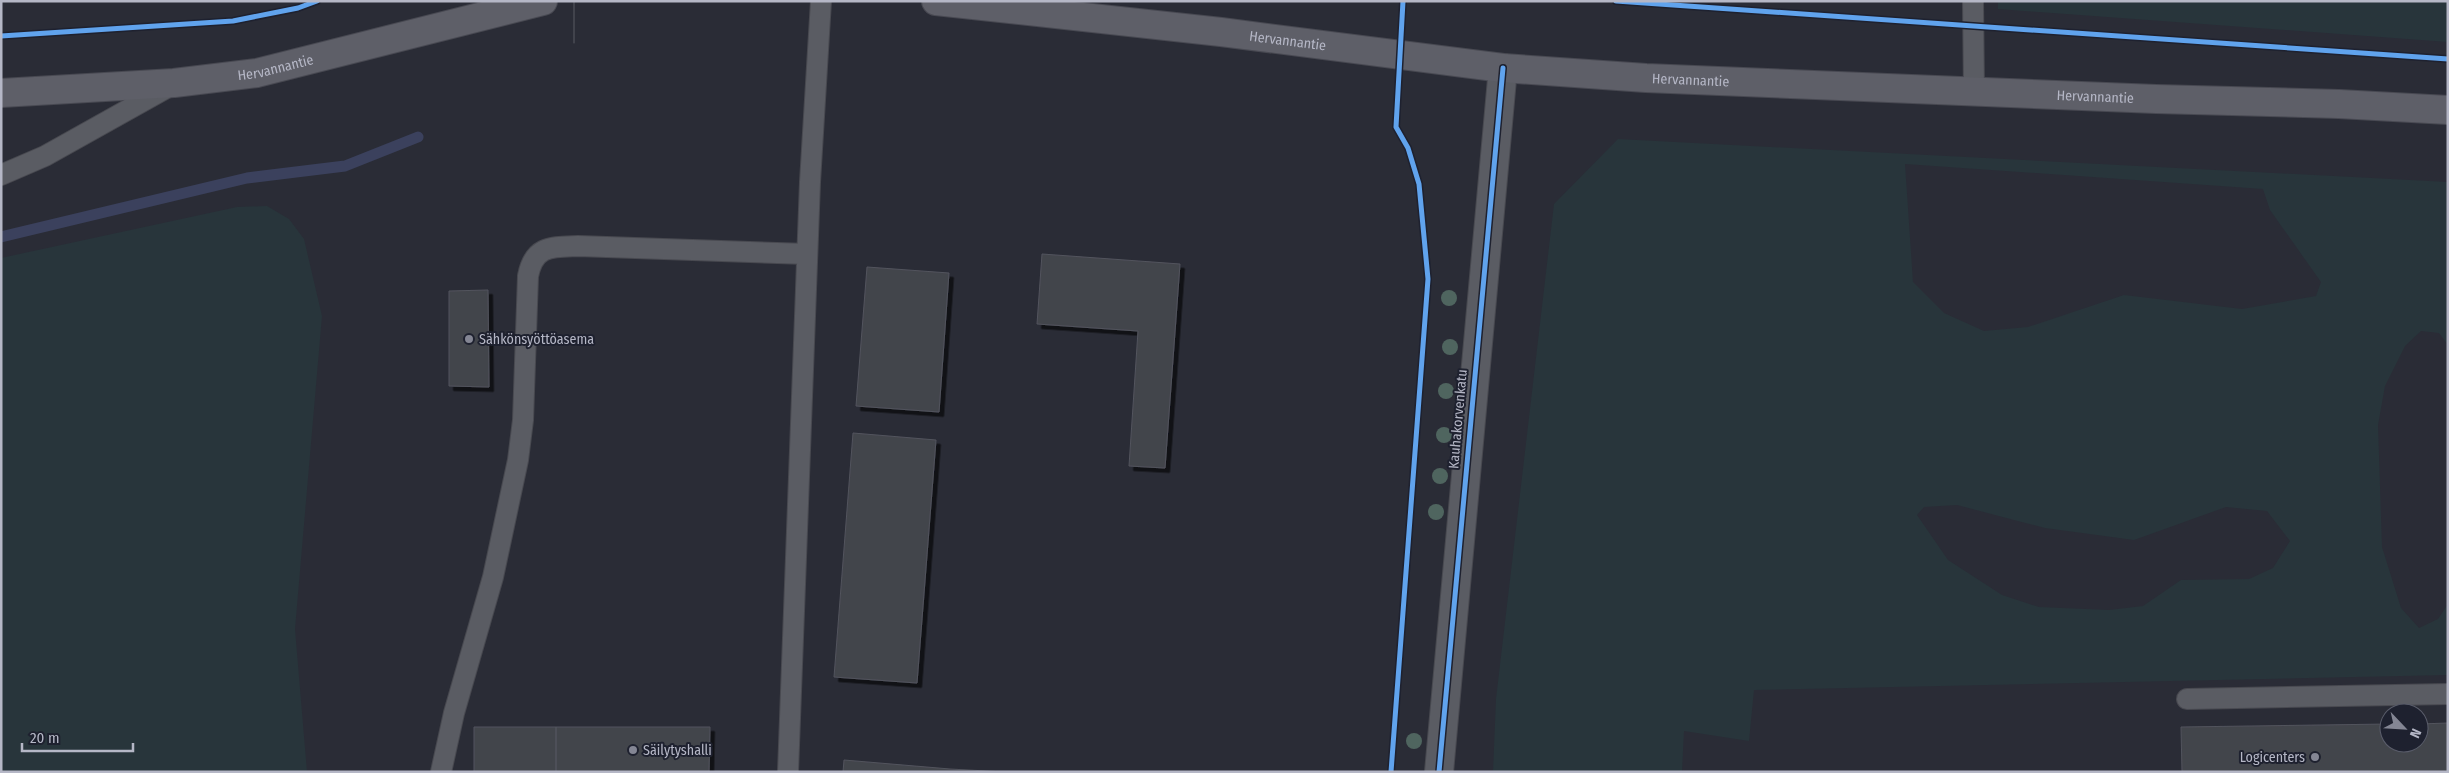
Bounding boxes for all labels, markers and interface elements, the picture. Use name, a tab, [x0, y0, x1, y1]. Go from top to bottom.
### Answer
street label: Hervannantie	[1248, 27, 1327, 54]
street label: Hervannantie	[237, 51, 315, 84]
street label: Hervannantie	[1652, 70, 1730, 90]
street label: Hervannantie	[2056, 86, 2134, 107]
place label: Sähkönsyöttöasema	[479, 331, 594, 348]
marker: Sähkönsyöttöasema	[463, 333, 475, 345]
street label: Kauhakorvenkatu	[1445, 368, 1471, 470]
north arrow	[2379, 703, 2429, 753]
scale bar	[22, 720, 134, 752]
text: N	[2406, 726, 2425, 741]
text: 20 m	[30, 729, 60, 747]
place label: Säilytyshalli	[643, 742, 712, 759]
marker: Säilytyshalli	[627, 744, 639, 756]
place label: Logicenters	[2240, 749, 2305, 766]
marker: Logicenters	[2309, 751, 2321, 763]

